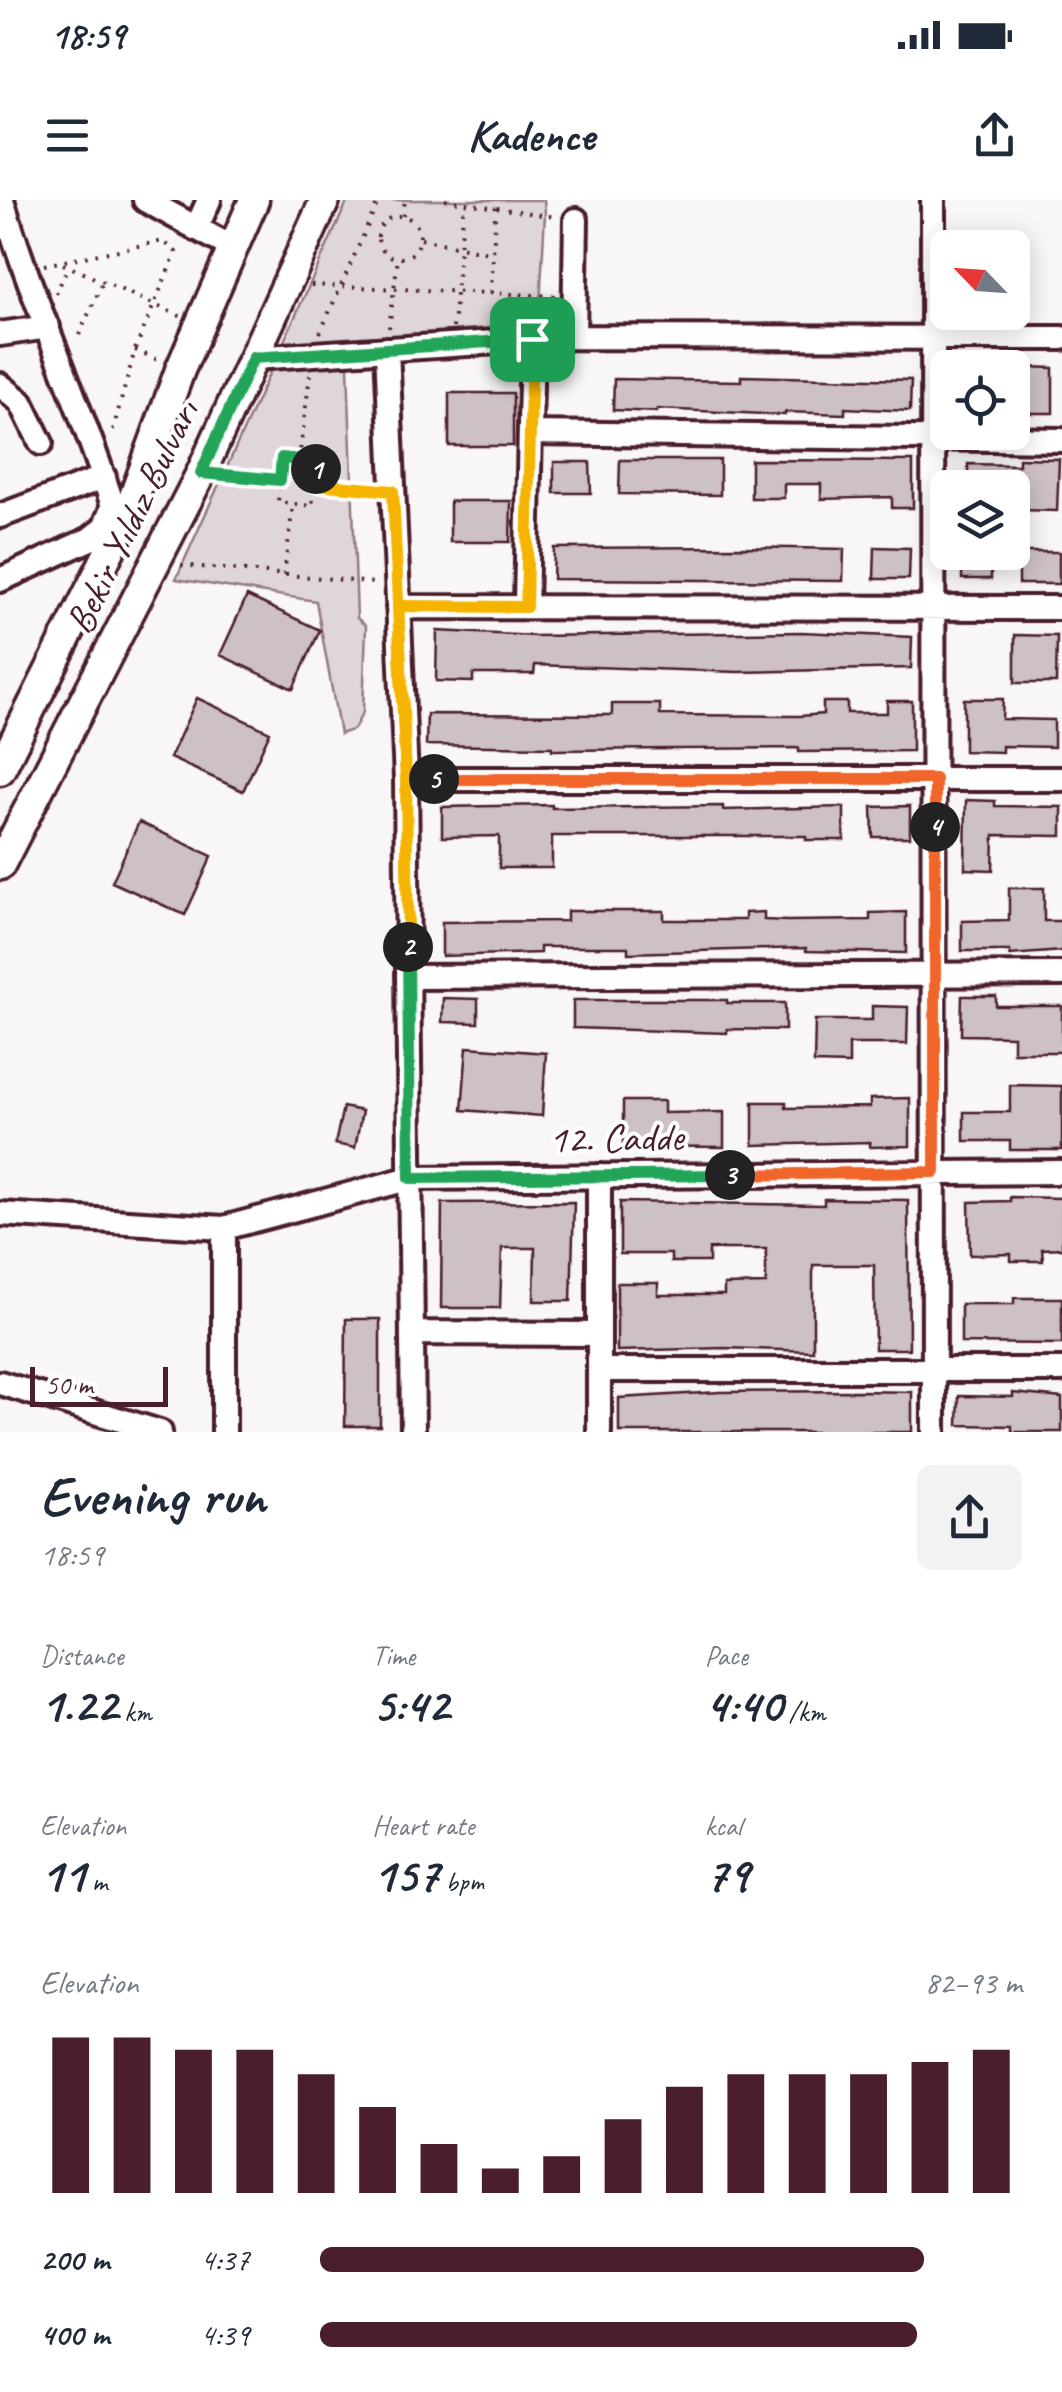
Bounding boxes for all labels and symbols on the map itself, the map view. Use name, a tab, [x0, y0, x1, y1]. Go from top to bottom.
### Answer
north arrow	[930, 230, 1030, 330]
pin	[490, 297, 575, 382]
street label: Bekir Yıldız Bulvarı	[54, 391, 211, 642]
pin: 1	[291, 444, 341, 494]
pin: 5	[409, 754, 459, 804]
pin: 4	[910, 802, 960, 852]
pin: 2	[383, 922, 433, 972]
street label: 12. Cadde	[548, 1112, 687, 1164]
pin: 3	[705, 1150, 755, 1200]
scale bar	[30, 1362, 168, 1406]

